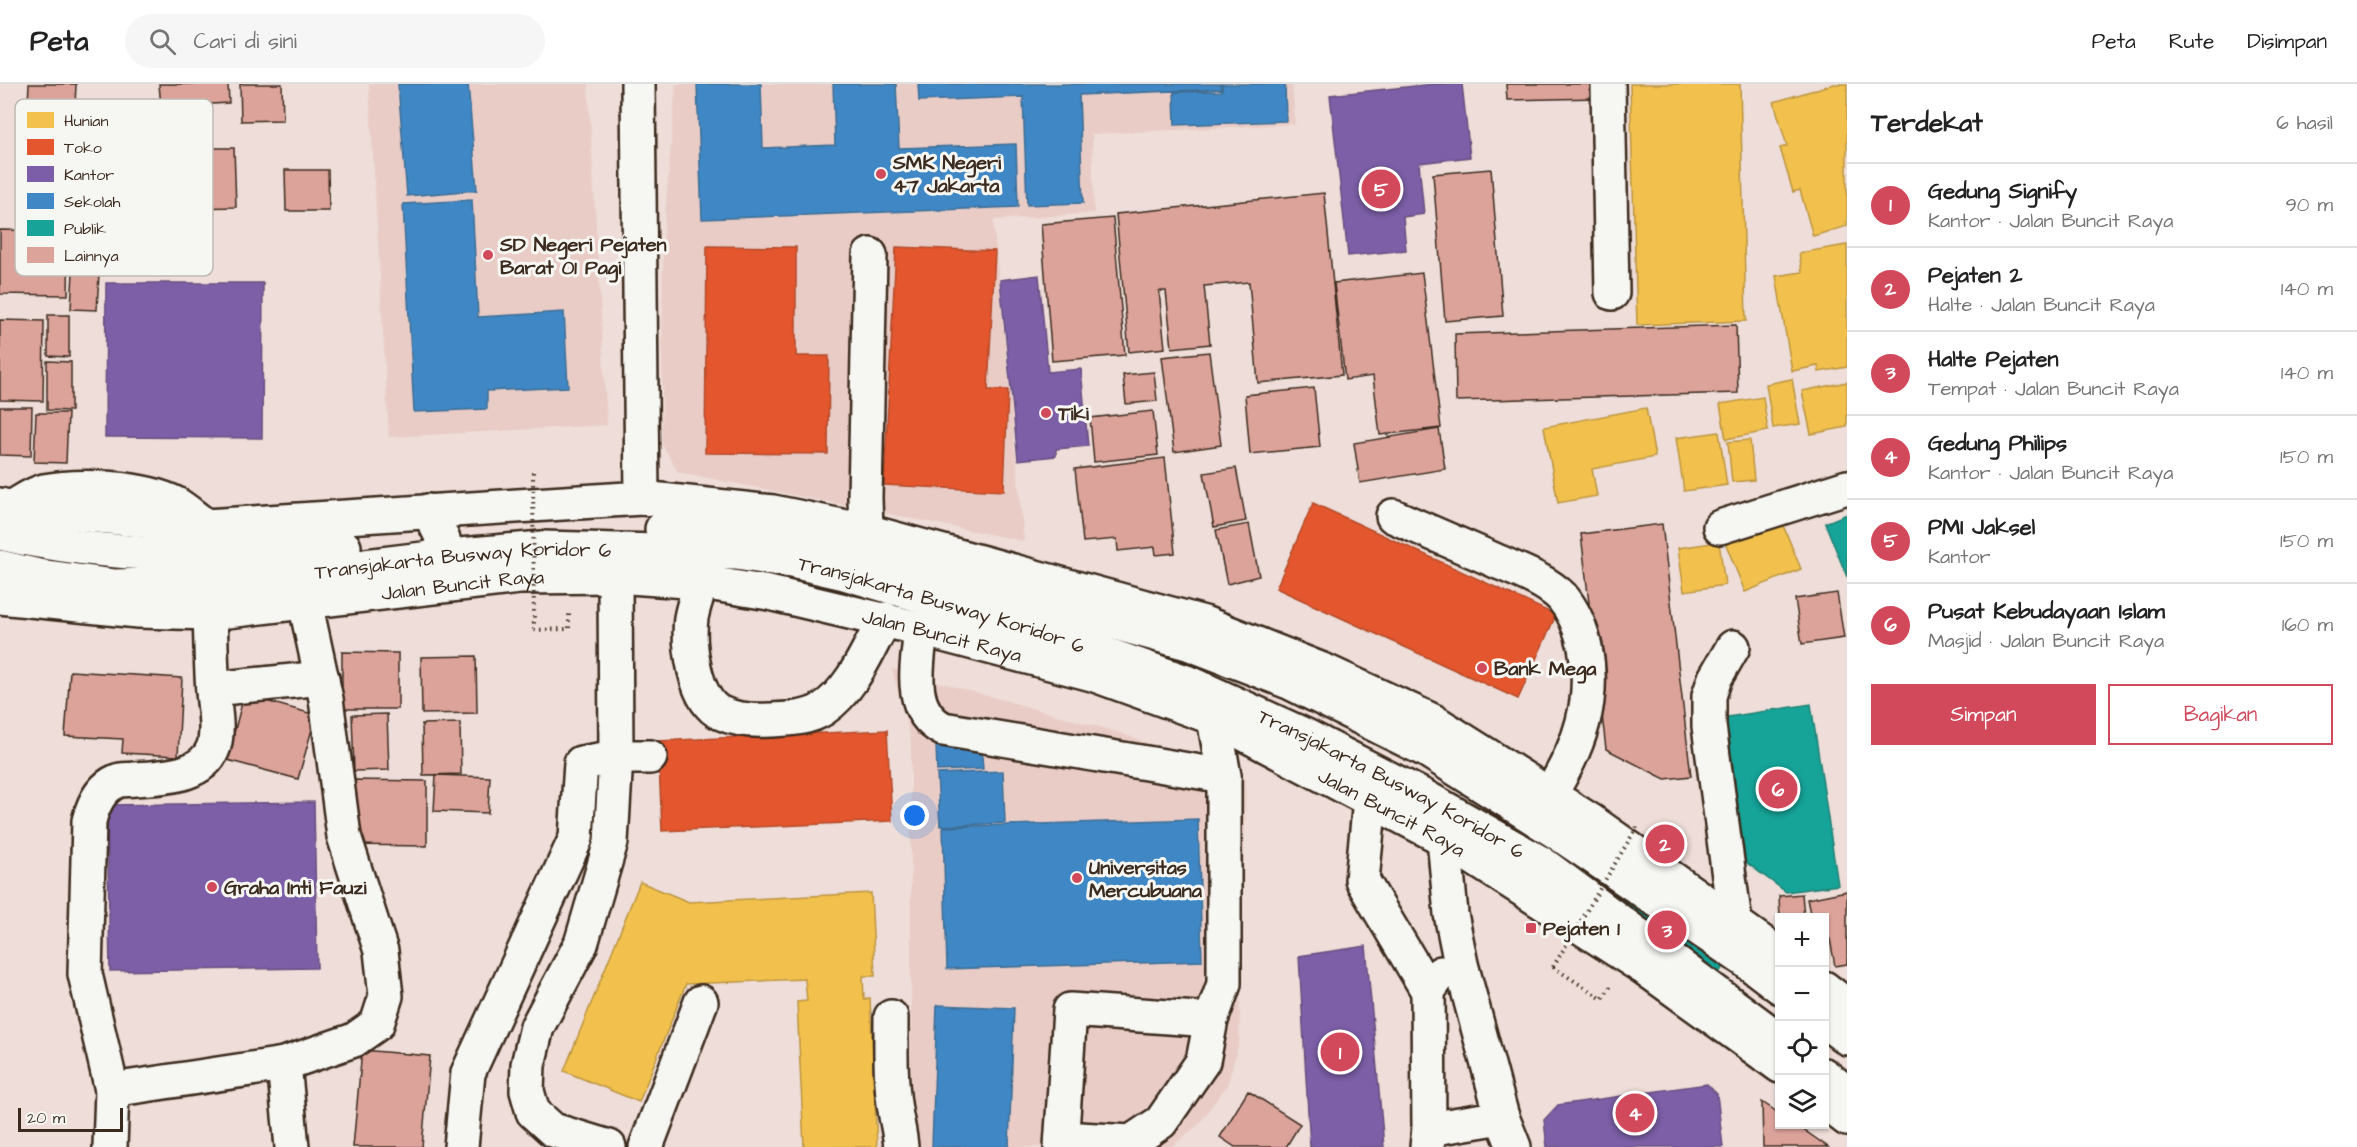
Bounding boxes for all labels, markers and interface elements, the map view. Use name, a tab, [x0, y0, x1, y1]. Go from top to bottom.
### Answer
search box	[125, 14, 545, 68]
text: Peta	[30, 22, 89, 61]
icon: search	[146, 25, 179, 58]
text: Cari di sini	[194, 26, 297, 57]
text: Peta	[2092, 27, 2136, 56]
text: Rute	[2169, 27, 2214, 56]
text: Disimpan	[2247, 27, 2327, 56]
legend	[15, 99, 213, 276]
text: Terdekat	[1871, 105, 1983, 141]
text: 6 hasil	[2276, 109, 2333, 137]
text: Hunian	[64, 110, 108, 132]
text: Toko	[64, 137, 102, 159]
place label: SMK Negeri 47 Jakarta	[892, 149, 1002, 200]
text: Kantor	[64, 164, 114, 186]
pin: 5	[1362, 166, 1400, 212]
marker: SMK Negeri 47 Jakarta	[874, 167, 888, 181]
text: Gedung Signify	[1928, 176, 2077, 207]
text: Sekolah	[64, 191, 120, 213]
text: 1	[1889, 191, 1892, 219]
text: 90 m	[2285, 191, 2333, 219]
text: Kantor · Jalan Buncit Raya	[1928, 207, 2173, 235]
text: Publik	[64, 218, 106, 240]
place label: SD Negeri Pejaten Barat 01 Pagi	[499, 231, 667, 283]
text: Lainnya	[64, 245, 119, 268]
marker: SD Negeri Pejaten Barat 01 Pagi	[481, 248, 495, 262]
text: Pejaten 2	[1928, 260, 2022, 291]
text: 2	[1885, 275, 1896, 303]
text: 140 m	[2281, 275, 2333, 303]
text: Halte · Jalan Buncit Raya	[1928, 291, 2155, 319]
text: Halte Pejaten	[1928, 344, 2058, 375]
text: 3	[1885, 359, 1896, 387]
text: 140 m	[2281, 359, 2333, 387]
text: Tempat · Jalan Buncit Raya	[1928, 375, 2179, 403]
place label: Tiki	[1057, 400, 1090, 428]
marker: Tiki	[1039, 406, 1053, 420]
text: Gedung Philips	[1928, 428, 2067, 459]
text: 4	[1884, 443, 1897, 471]
text: 150 m	[2280, 443, 2333, 471]
text: Kantor · Jalan Buncit Raya	[1928, 459, 2173, 487]
text: PMI Jaksel	[1928, 512, 2035, 543]
text: 5	[1883, 527, 1898, 555]
text: 150 m	[2280, 527, 2333, 555]
street label: Transjakarta Busway Koridor 6	[313, 535, 612, 587]
text: Kantor	[1928, 543, 1991, 571]
street label: Transjakarta Busway Koridor 6	[795, 550, 1089, 661]
street label: Jalan Buncit Raya	[380, 564, 544, 608]
text: Pusat Kebudayaan Islam	[1928, 596, 2165, 627]
street label: Jalan Buncit Raya	[859, 603, 1025, 670]
text: 6	[1884, 611, 1897, 639]
text: 160 m	[2282, 611, 2333, 639]
text: Masjid · Jalan Buncit Raya	[1928, 627, 2164, 655]
place label: Bank Mega	[1494, 655, 1597, 684]
marker: Bank Mega	[1475, 661, 1489, 675]
button: Simpan	[1871, 684, 2096, 745]
button: Bagikan	[2108, 684, 2333, 745]
street label: Transjakarta Busway Koridor 6	[1253, 703, 1530, 866]
street label: Jalan Buncit Raya	[1313, 762, 1471, 864]
pin: 6	[1758, 766, 1798, 812]
your location	[900, 801, 929, 830]
pin: 2	[1646, 822, 1684, 867]
place label: Universitas Mercubuana	[1089, 854, 1203, 905]
marker: Universitas Mercubuana	[1070, 871, 1084, 885]
place label: Graha Inti Fauzi	[224, 874, 367, 902]
marker: Graha Inti Fauzi	[205, 880, 219, 894]
pin: 3	[1648, 908, 1686, 952]
map controls	[1775, 913, 1829, 1129]
button: +	[1775, 913, 1829, 967]
place label: Pejaten 1	[1543, 915, 1620, 943]
marker: Pejaten 1	[1524, 921, 1538, 935]
button: −	[1775, 967, 1829, 1021]
button: locate	[1775, 1021, 1829, 1075]
pin: 1	[1320, 1030, 1360, 1074]
button: layers	[1775, 1075, 1829, 1129]
pin: 4	[1616, 1090, 1654, 1136]
scale bar	[18, 1105, 123, 1132]
text: 20 m	[27, 1107, 65, 1129]

